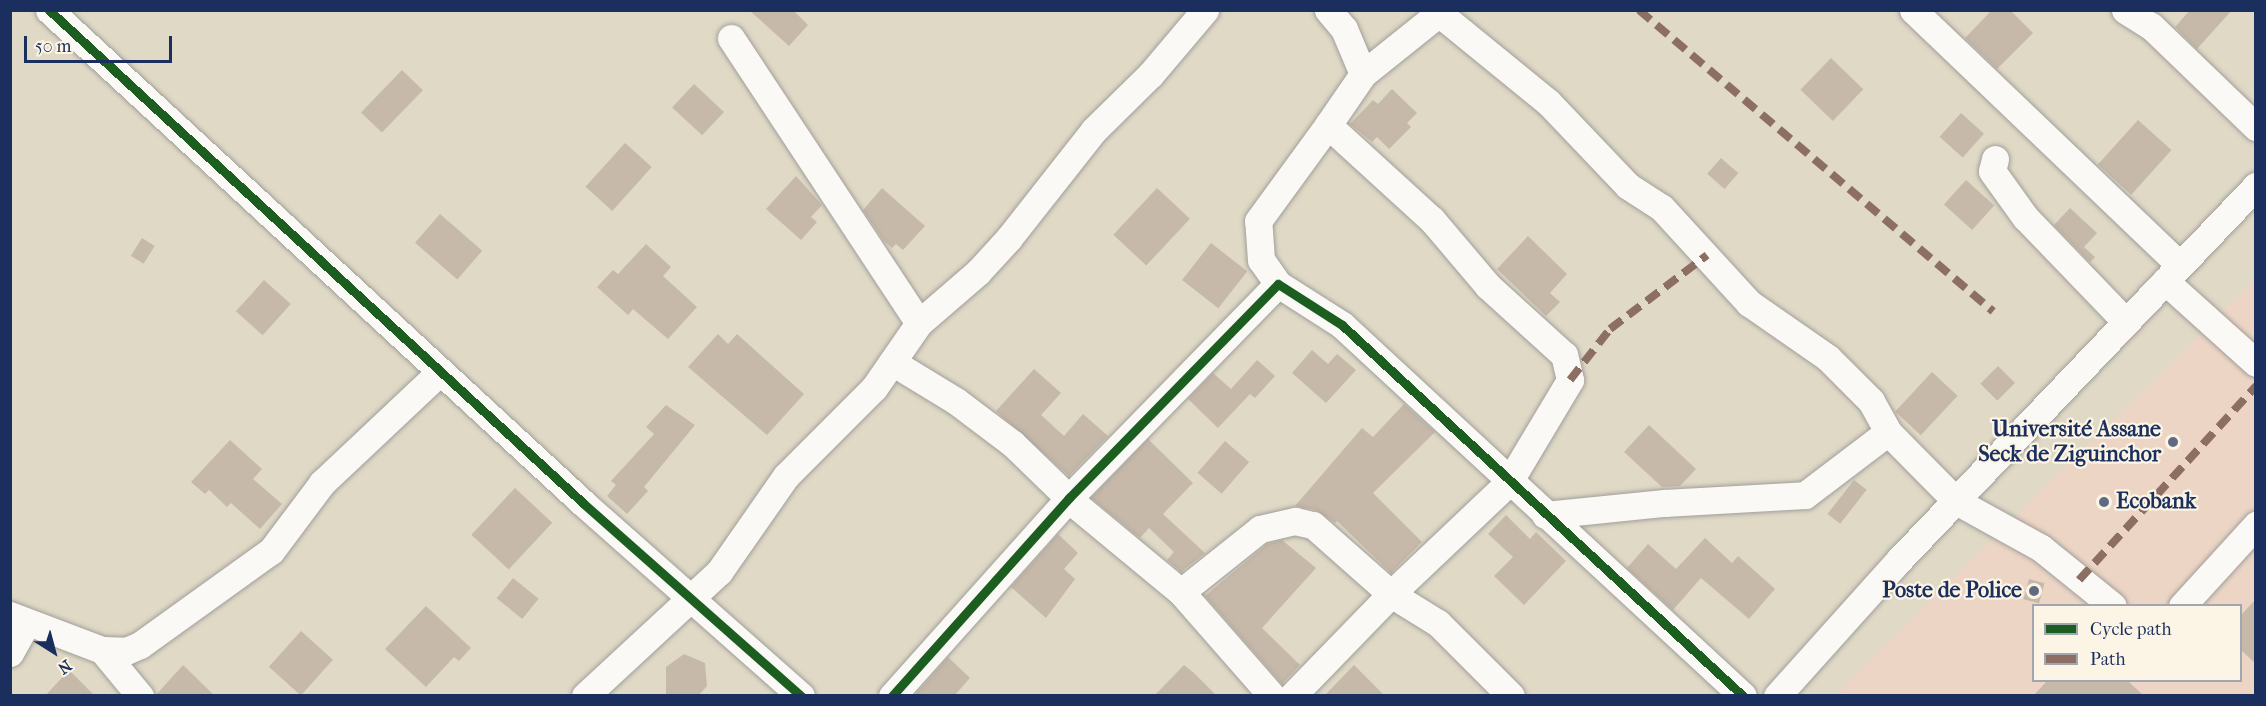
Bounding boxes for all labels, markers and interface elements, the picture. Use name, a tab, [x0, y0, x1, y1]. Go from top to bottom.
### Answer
scale bar	[27, 24, 176, 62]
text: 50 m	[35, 36, 71, 57]
place label: Université Assane Seck de Ziguinchor	[1978, 416, 2161, 468]
marker: Université Assane Seck de Ziguinchor	[2166, 435, 2180, 449]
place label: Ecobank	[2116, 489, 2196, 515]
marker: Ecobank	[2097, 495, 2111, 509]
place label: Poste de Police	[1882, 578, 2022, 604]
marker: Poste de Police	[2027, 584, 2041, 598]
legend	[2032, 604, 2242, 682]
text: Cycle path	[2090, 619, 2171, 640]
north arrow	[24, 622, 84, 682]
text: Path	[2090, 649, 2126, 670]
text: N	[54, 656, 75, 678]

